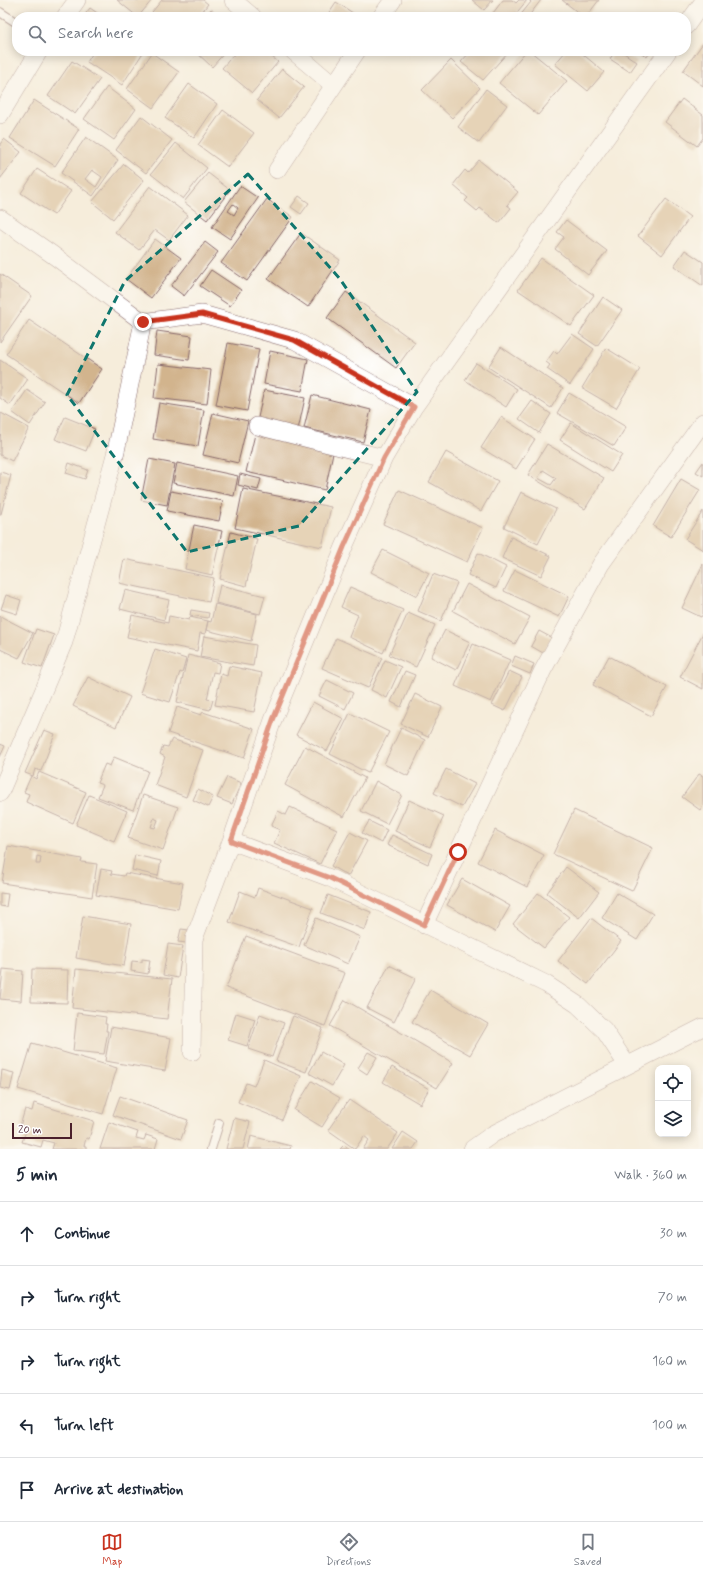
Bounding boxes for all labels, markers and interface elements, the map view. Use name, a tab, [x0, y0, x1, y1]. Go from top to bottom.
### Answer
search box	[12, 12, 691, 56]
icon: search	[26, 23, 48, 45]
text: Search here	[58, 24, 134, 44]
route end	[134, 313, 152, 331]
route start	[449, 843, 467, 861]
map controls	[655, 1065, 691, 1137]
button: locate	[655, 1065, 691, 1101]
button: layers	[655, 1101, 691, 1137]
scale bar	[12, 1121, 72, 1140]
text: 20 m	[18, 1123, 41, 1137]
text: 5 min	[16, 1164, 58, 1186]
text: Walk · 360 m	[614, 1167, 687, 1184]
icon: ahead	[16, 1223, 38, 1245]
text: Continue	[54, 1224, 110, 1244]
text: 30 m	[660, 1225, 687, 1242]
icon: right	[16, 1287, 38, 1309]
text: Turn right	[54, 1288, 121, 1308]
text: 70 m	[658, 1289, 687, 1306]
icon: right	[16, 1351, 38, 1373]
text: Turn right	[54, 1352, 121, 1372]
text: 160 m	[652, 1353, 687, 1370]
icon: left	[16, 1415, 38, 1437]
text: Turn left	[54, 1416, 114, 1436]
text: 100 m	[652, 1417, 687, 1434]
icon: arrive	[16, 1479, 38, 1501]
text: Arrive at destination	[54, 1480, 183, 1500]
tab: Map	[101, 1531, 123, 1569]
tab: Directions	[326, 1531, 371, 1569]
tab: Saved	[574, 1531, 602, 1569]

